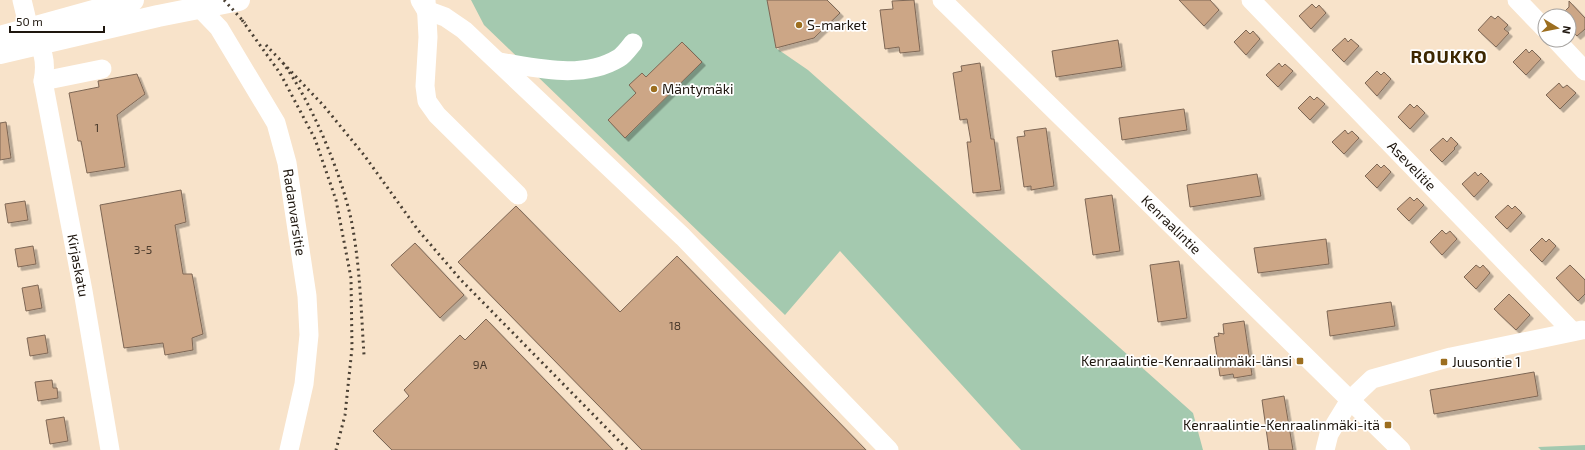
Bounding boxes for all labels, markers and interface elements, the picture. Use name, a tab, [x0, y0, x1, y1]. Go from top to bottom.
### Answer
scale bar	[10, 8, 104, 34]
north arrow	[1537, 8, 1577, 48]
text: 50 m	[16, 14, 43, 28]
place label: S-market	[807, 16, 866, 33]
marker: S-market	[794, 20, 804, 30]
text: N	[1560, 25, 1574, 35]
district label: ROUKKO	[1410, 45, 1488, 67]
place label: Mäntymäki	[662, 80, 733, 97]
marker: Mäntymäki	[649, 84, 659, 94]
house number: 1	[95, 120, 99, 134]
street label: Asevelitie	[1384, 137, 1440, 194]
street label: Radanvarsitie	[280, 168, 310, 257]
street label: Kenraalintie	[1138, 191, 1205, 257]
street label: Kirjaskatu	[64, 232, 93, 298]
house number: 3-5	[134, 242, 152, 256]
house number: 18	[669, 318, 681, 332]
place label: Kenraalintie-Kenraalinmäki-länsi	[1081, 352, 1292, 369]
place label: Juusontie 1	[1452, 353, 1521, 370]
marker: Kenraalintie-Kenraalinmäki-länsi	[1295, 356, 1305, 366]
house number: 9A	[473, 357, 488, 371]
marker: Juusontie 1	[1439, 357, 1449, 367]
place label: Kenraalintie-Kenraalinmäki-itä	[1183, 416, 1380, 433]
marker: Kenraalintie-Kenraalinmäki-itä	[1383, 420, 1393, 430]

